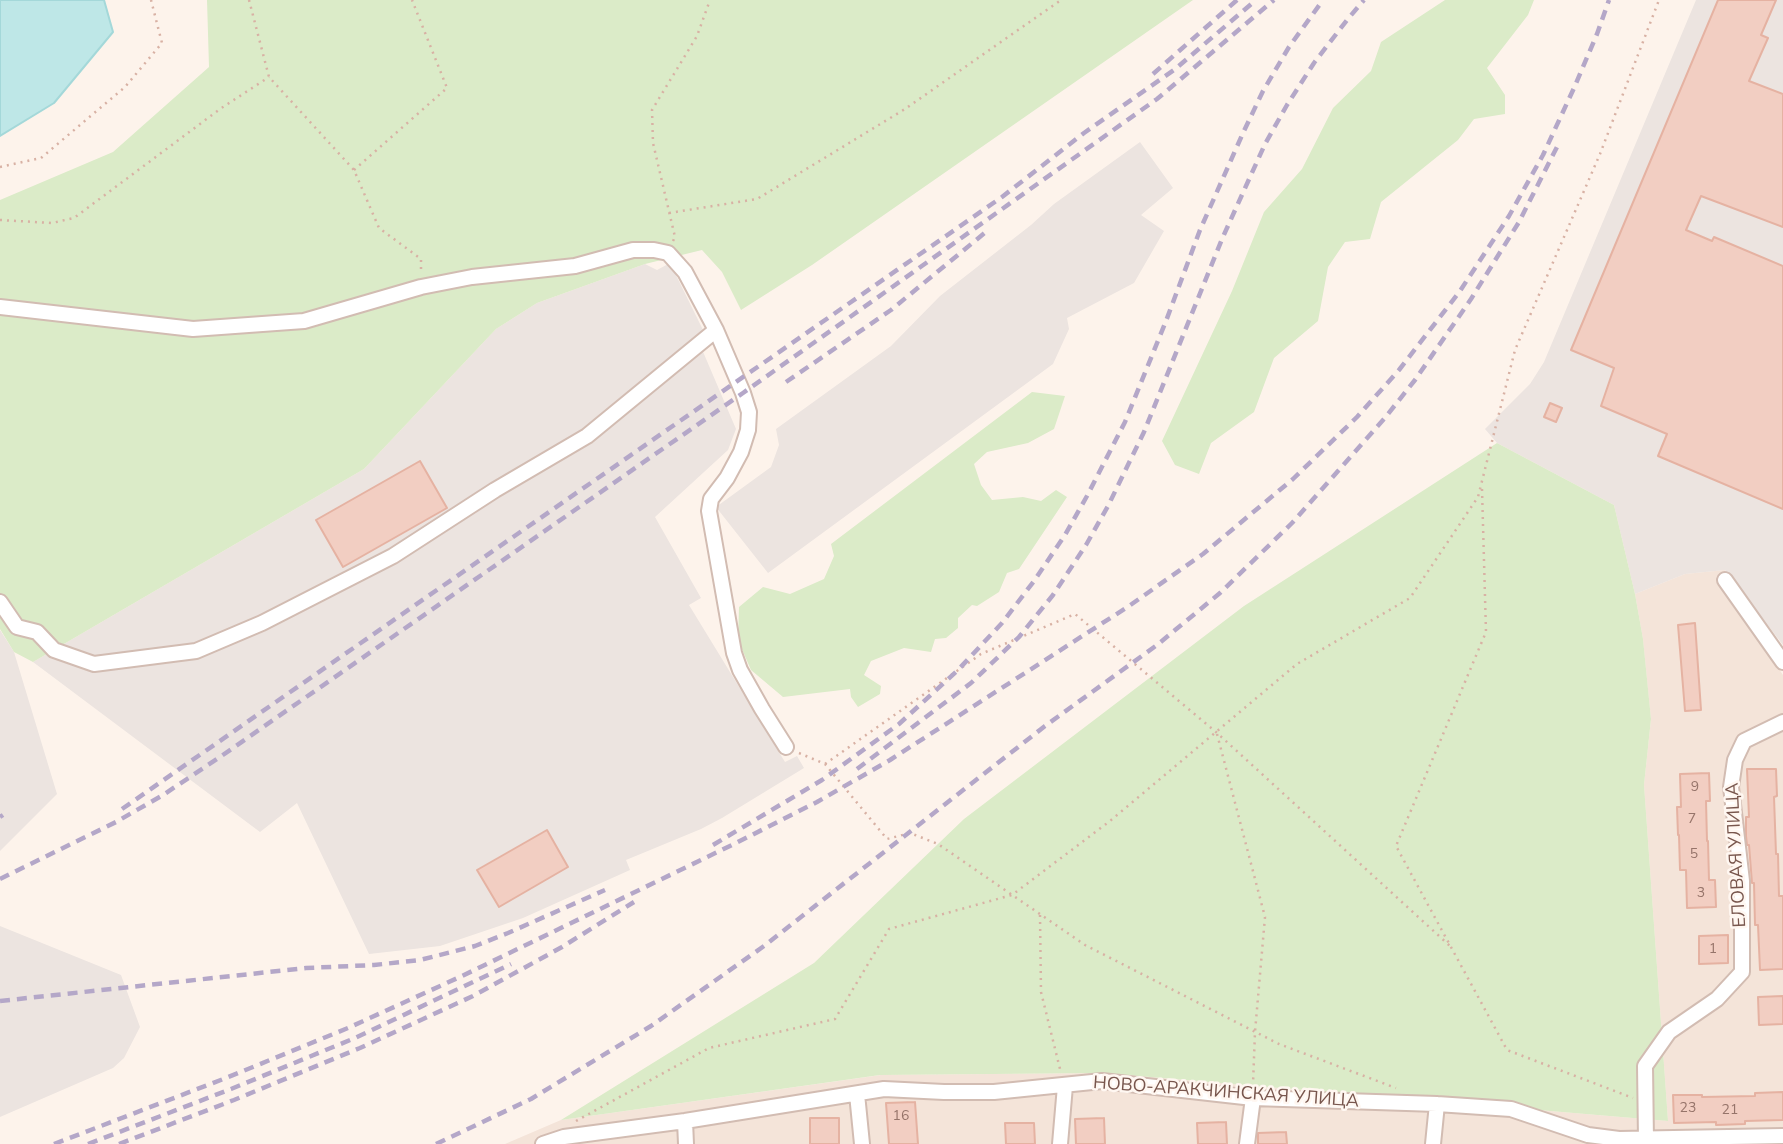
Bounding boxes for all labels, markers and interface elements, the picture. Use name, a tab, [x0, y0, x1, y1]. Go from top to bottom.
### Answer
house number: 9	[1691, 780, 1699, 796]
street label: ЕЛОВАЯ УЛИЦА	[1722, 782, 1752, 928]
house number: 7	[1688, 812, 1696, 828]
house number: 5	[1690, 847, 1698, 863]
house number: 3	[1697, 886, 1705, 902]
house number: 1	[1709, 942, 1717, 958]
street label: НОВО-АРАКЧИНСКАЯ УЛИЦА	[1092, 1073, 1360, 1113]
house number: 23	[1680, 1101, 1696, 1117]
house number: 21	[1722, 1103, 1738, 1119]
house number: 16	[893, 1109, 909, 1125]

